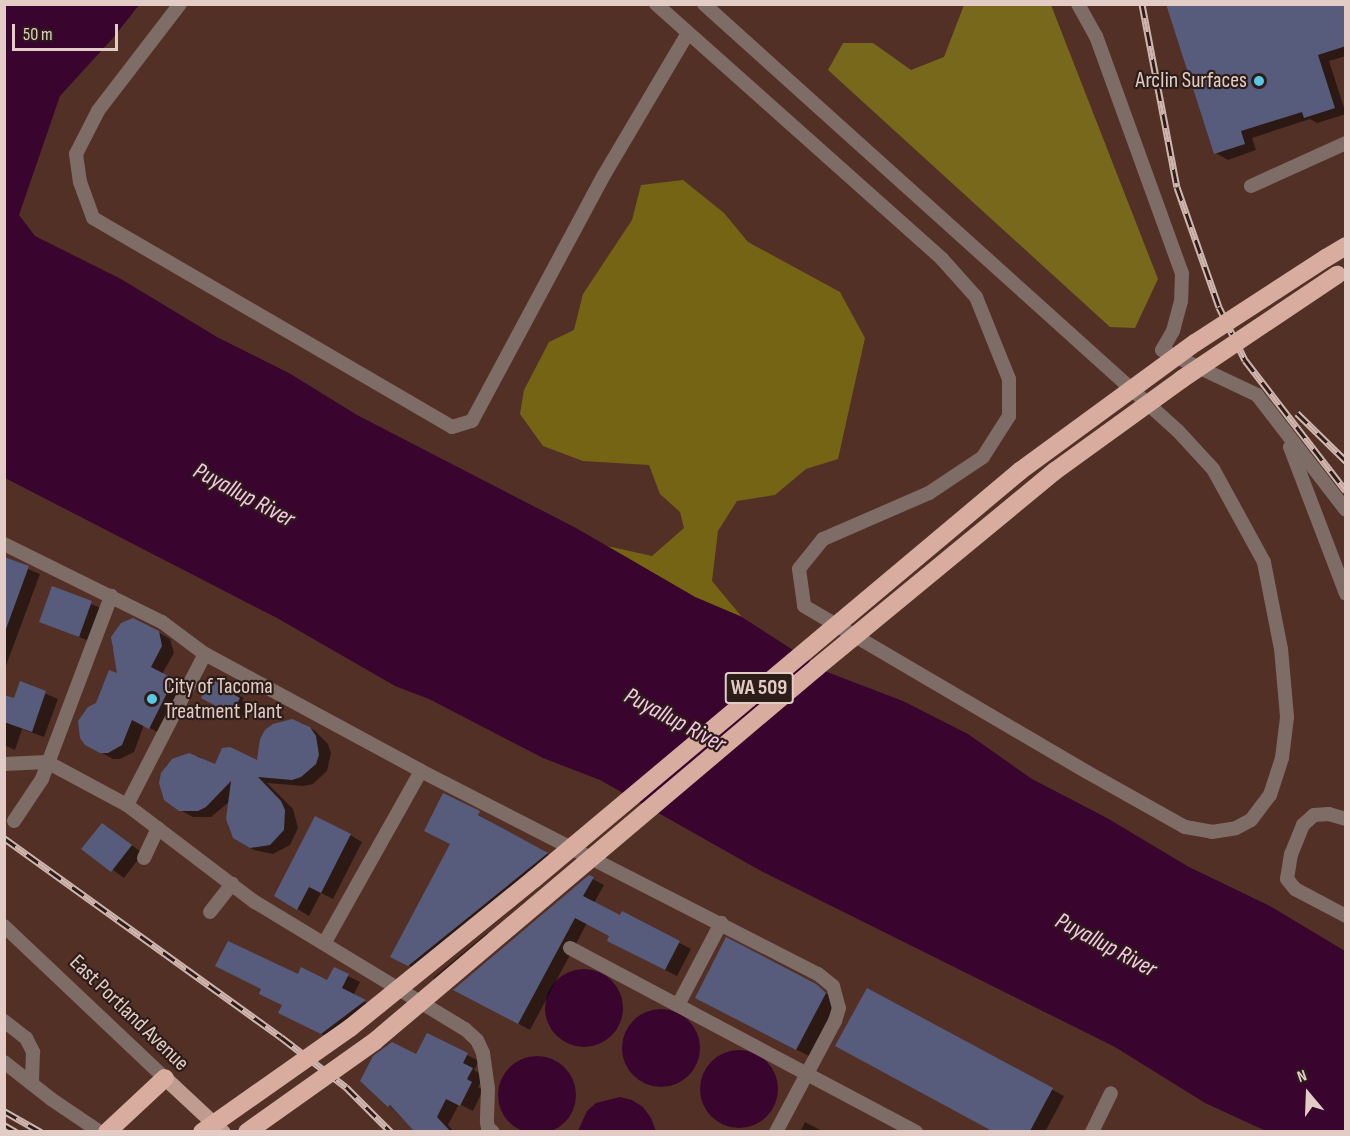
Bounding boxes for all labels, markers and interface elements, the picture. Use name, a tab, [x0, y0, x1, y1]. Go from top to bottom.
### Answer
scale bar	[15, 12, 122, 50]
text: 50 m	[23, 24, 53, 45]
place label: Arclin Surfaces	[1136, 68, 1247, 94]
marker: Arclin Surfaces	[1252, 74, 1266, 88]
water label: Puyallup River	[188, 456, 300, 534]
road number: WA 509	[724, 670, 794, 706]
place label: City of Tacoma Treatment Plant	[164, 673, 282, 724]
water label: Puyallup River	[619, 681, 731, 759]
marker: City of Tacoma Treatment Plant	[145, 692, 159, 706]
water label: Puyallup River	[1050, 906, 1162, 984]
street label: East Portland Avenue	[64, 950, 194, 1076]
north arrow	[1278, 1064, 1338, 1124]
text: N	[1295, 1066, 1309, 1087]

